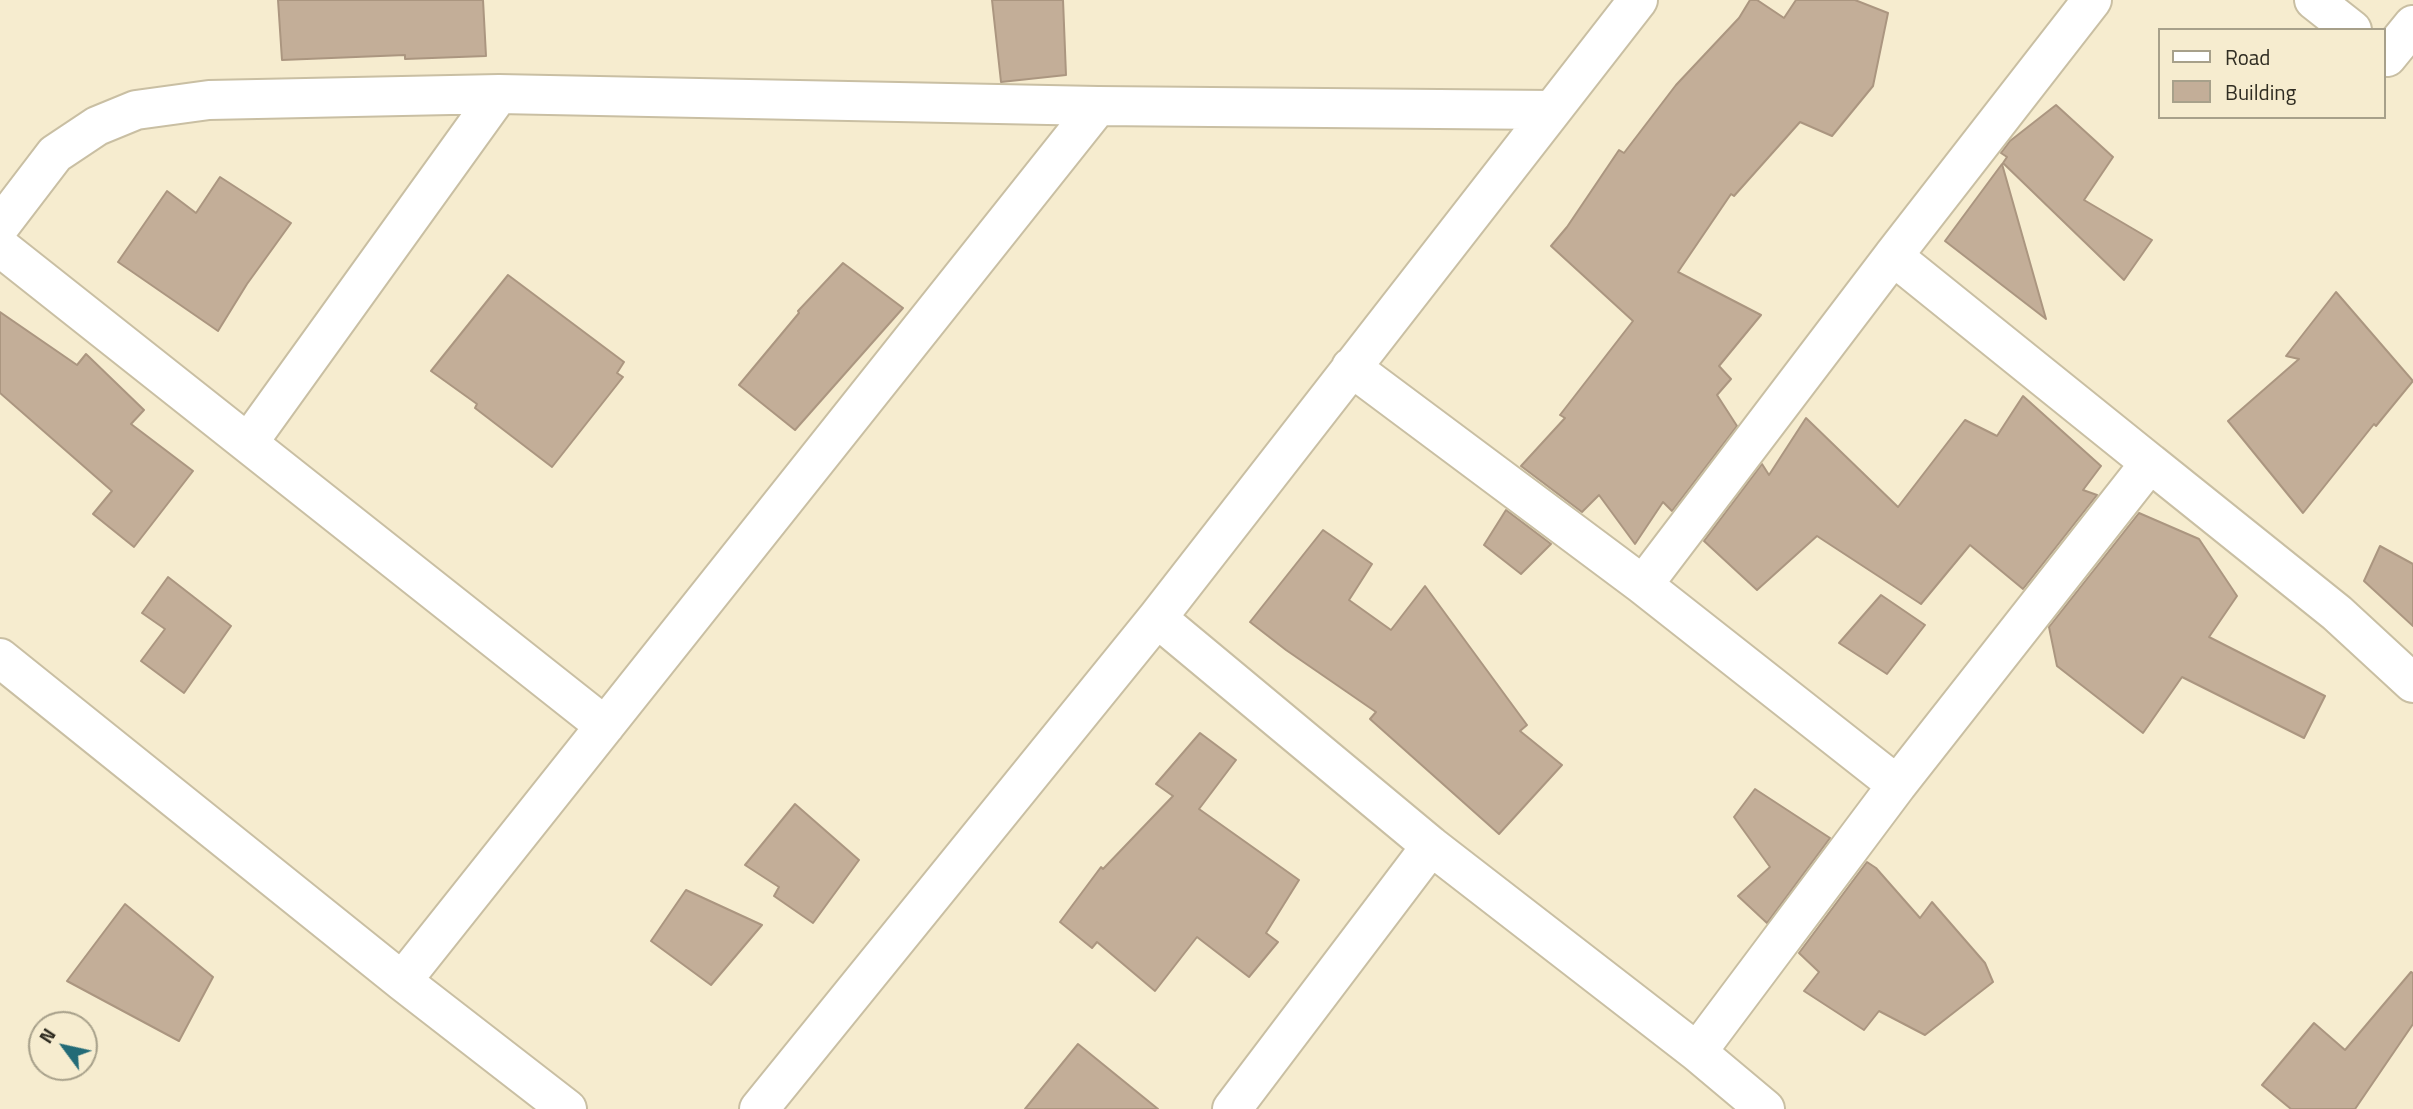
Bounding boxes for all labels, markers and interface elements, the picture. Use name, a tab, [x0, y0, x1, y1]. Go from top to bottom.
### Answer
legend	[2158, 28, 2385, 119]
text: Road	[2225, 41, 2270, 73]
text: Building	[2225, 76, 2296, 108]
north arrow	[28, 1011, 98, 1081]
text: N	[31, 1022, 62, 1049]

